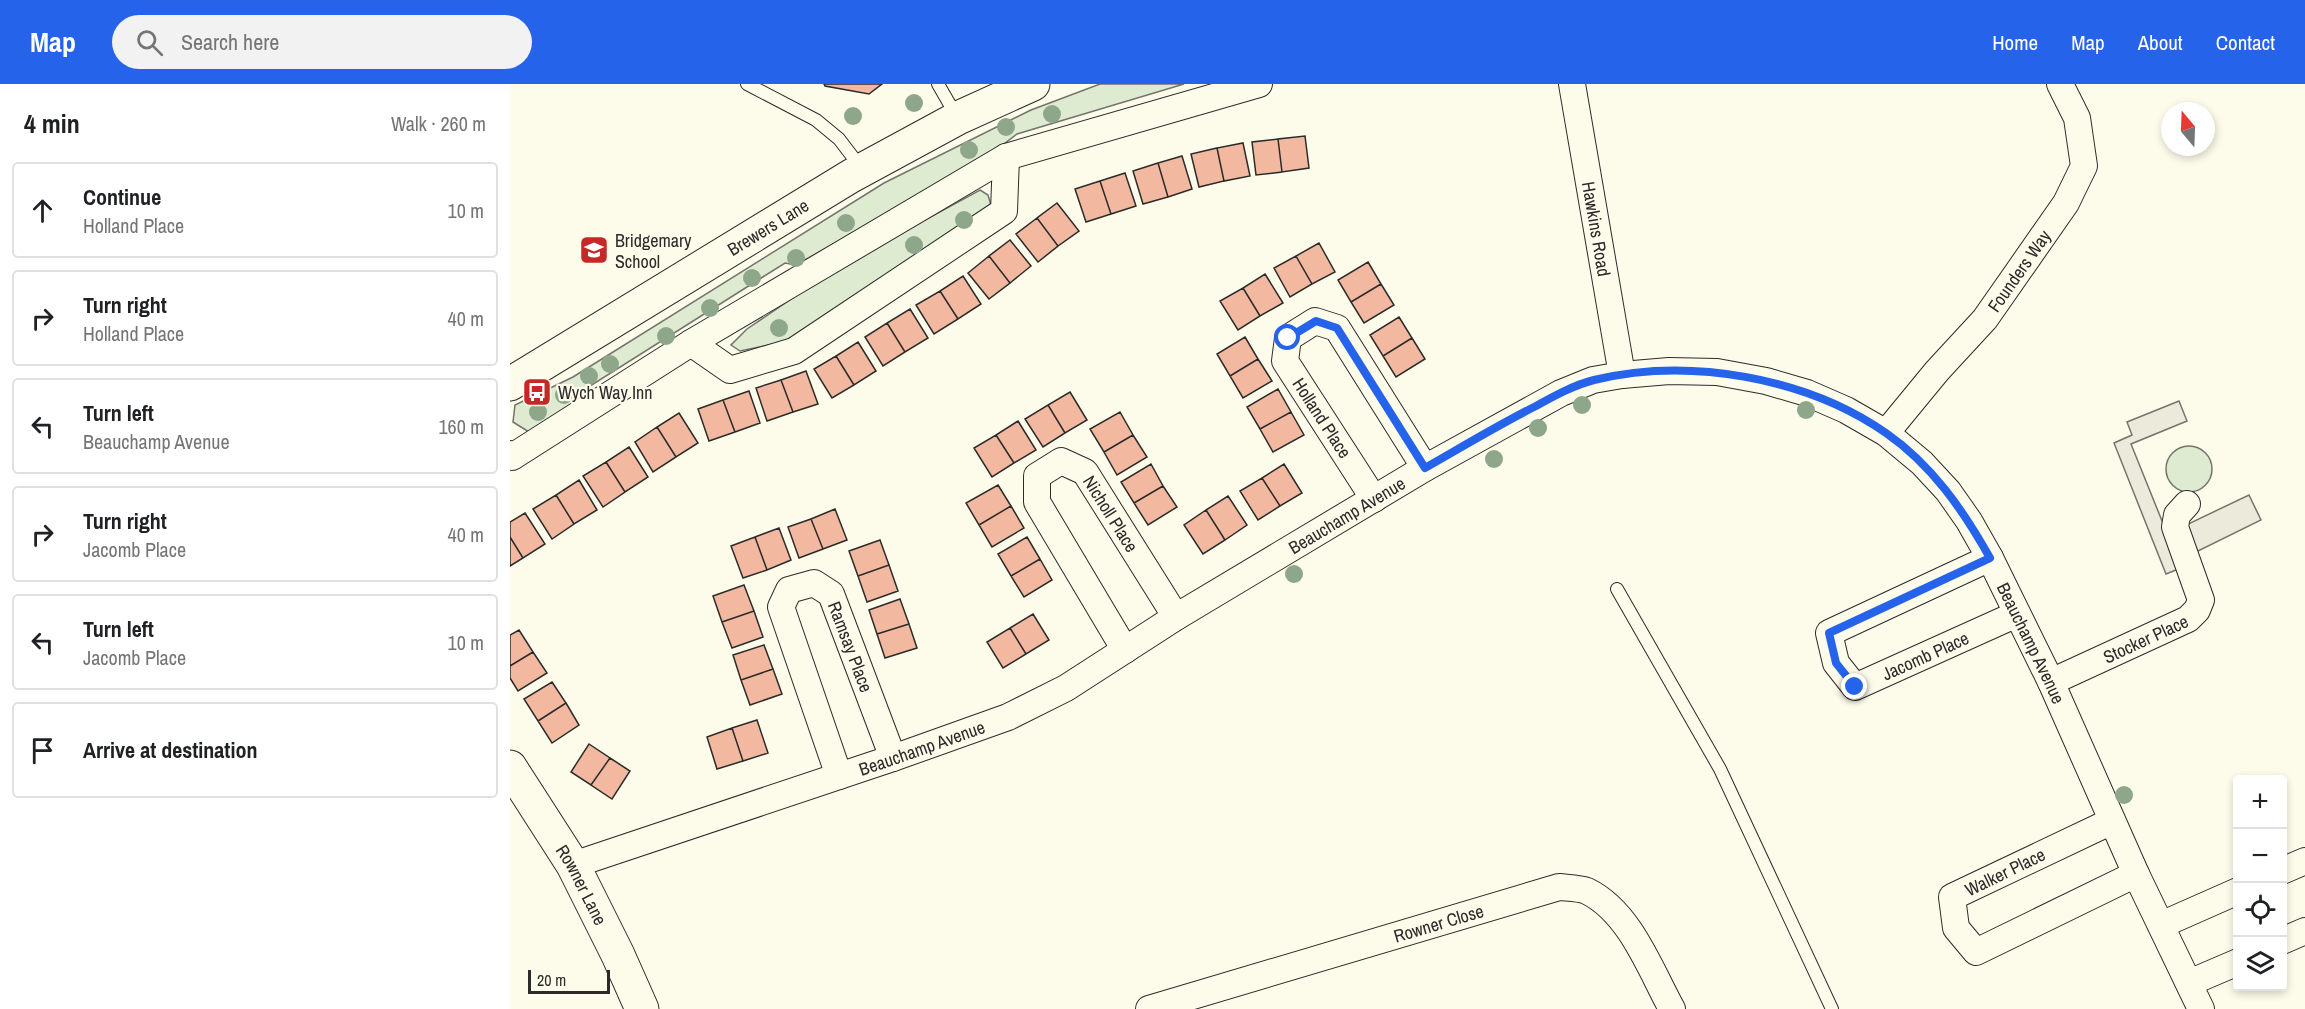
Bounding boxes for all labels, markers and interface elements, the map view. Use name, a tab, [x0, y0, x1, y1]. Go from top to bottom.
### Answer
search box	[112, 15, 532, 69]
text: Map	[30, 23, 76, 61]
icon: search	[133, 26, 166, 59]
text: Search here	[181, 27, 279, 57]
text: Home	[1992, 28, 2038, 57]
text: Map	[2071, 28, 2105, 57]
text: About	[2138, 28, 2183, 57]
text: Contact	[2216, 28, 2275, 57]
north arrow	[2161, 102, 2215, 156]
text: 4 min	[24, 106, 80, 141]
text: Walk · 260 m	[391, 110, 486, 137]
street label: Hawkins Road	[1576, 179, 1617, 278]
text: Continue	[83, 182, 161, 212]
street label: Brewers Lane	[722, 192, 813, 261]
icon: ahead	[26, 194, 59, 227]
text: 10 m	[448, 197, 484, 224]
text: Holland Place	[83, 212, 184, 239]
street label: Founders Way	[1981, 224, 2056, 317]
place label: Bridgemary School	[615, 228, 692, 274]
school or university icon: Bridgemary School	[578, 234, 610, 266]
text: Turn right	[83, 290, 167, 320]
icon: right	[26, 302, 59, 335]
text: 40 m	[448, 305, 484, 332]
text: Holland Place	[83, 320, 184, 347]
route start	[1274, 324, 1300, 350]
street label: Holland Place	[1287, 373, 1357, 463]
bus stop icon: Wych Way Inn	[521, 376, 553, 408]
place label: Wych Way Inn	[558, 380, 652, 405]
text: Turn left	[83, 398, 154, 428]
icon: left	[26, 410, 59, 443]
text: 160 m	[438, 413, 484, 440]
text: Beauchamp Avenue	[83, 428, 230, 455]
street label: Nicholl Place	[1078, 470, 1145, 557]
street label: Beauchamp Avenue	[1283, 470, 1410, 560]
text: Turn right	[83, 506, 167, 536]
icon: right	[26, 518, 59, 551]
text: 40 m	[448, 521, 484, 548]
text: Jacomb Place	[83, 536, 186, 563]
street label: Beauchamp Avenue	[1991, 578, 2072, 708]
street label: Ramsay Place	[822, 598, 879, 696]
street label: Stocker Place	[2099, 608, 2192, 669]
text: Turn left	[83, 614, 154, 644]
street label: Jacomb Place	[1878, 625, 1973, 686]
icon: left	[26, 626, 59, 659]
text: 10 m	[448, 629, 484, 656]
text: Jacomb Place	[83, 644, 186, 671]
route end	[1841, 673, 1867, 699]
street label: Beauchamp Avenue	[855, 714, 988, 781]
icon: arrive	[26, 734, 59, 767]
text: Arrive at destination	[83, 735, 257, 765]
map controls	[2233, 775, 2287, 991]
button: +	[2233, 775, 2287, 829]
button: −	[2233, 829, 2287, 883]
street label: Rowner Lane	[550, 839, 613, 929]
street label: Walker Place	[1961, 842, 2049, 902]
button: locate	[2233, 883, 2287, 937]
street label: Rowner Close	[1390, 898, 1486, 948]
button: layers	[2233, 937, 2287, 991]
scale bar	[528, 967, 610, 994]
text: 20 m	[537, 969, 566, 991]

